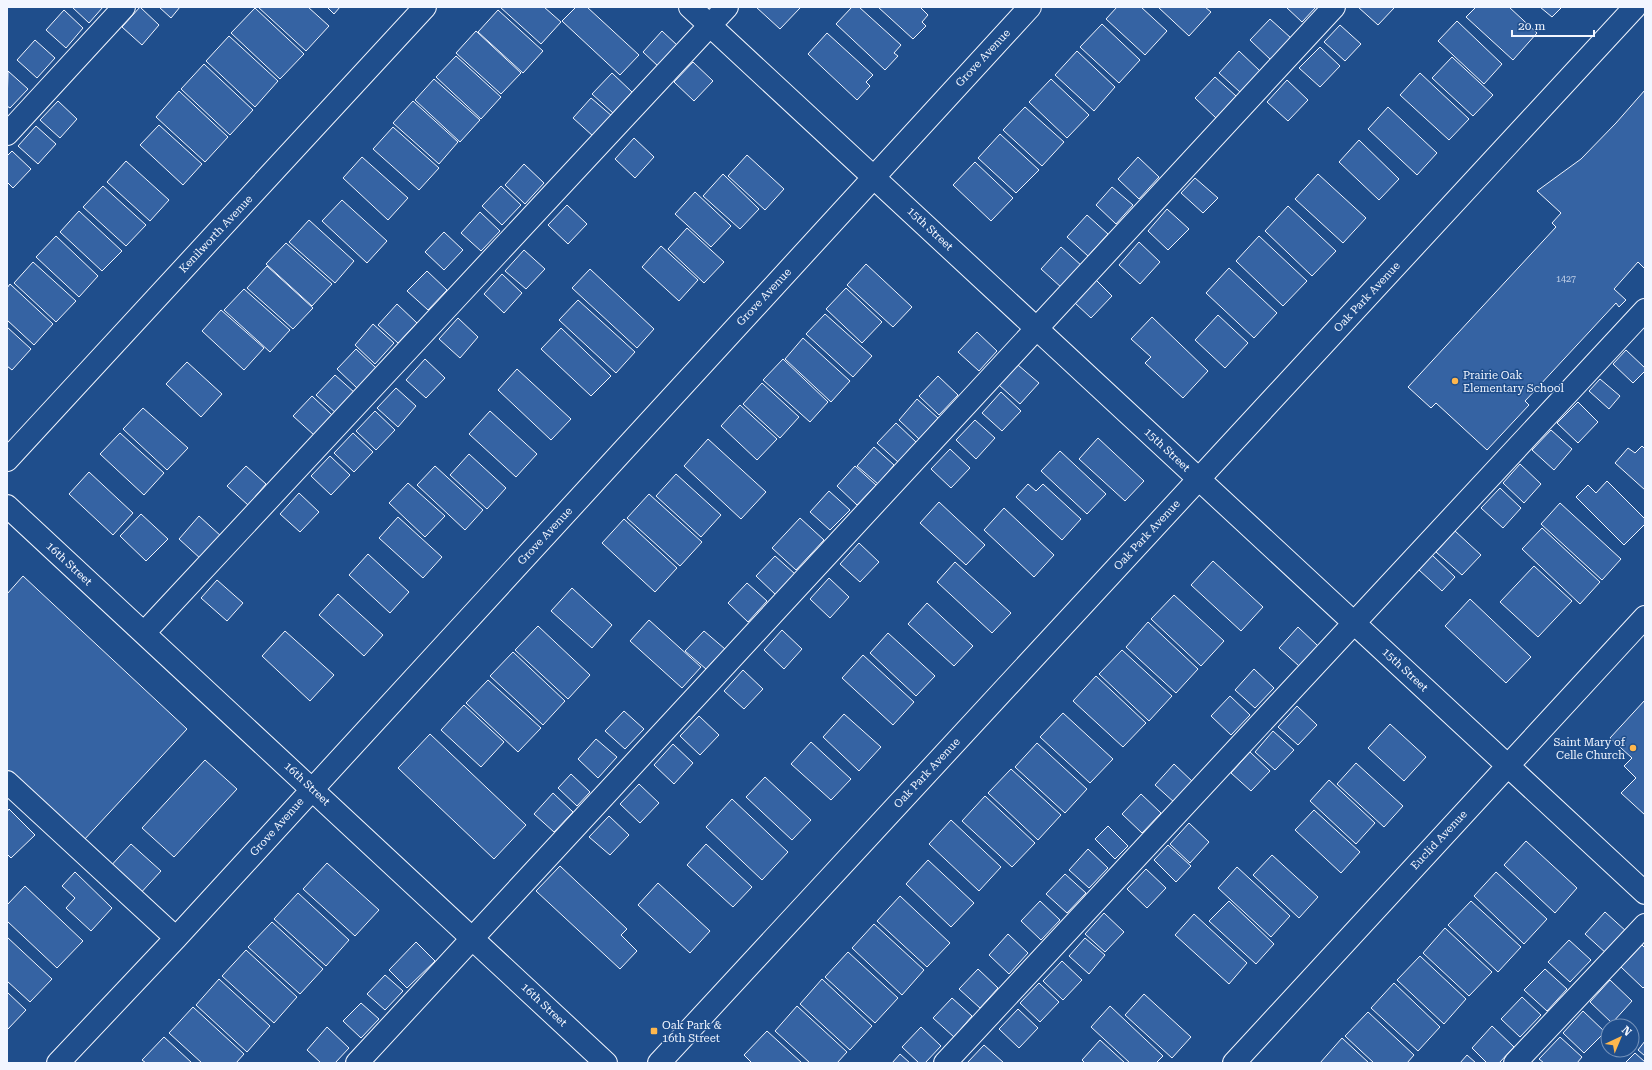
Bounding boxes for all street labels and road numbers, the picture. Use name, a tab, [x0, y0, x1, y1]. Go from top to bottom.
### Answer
street label: Grove Avenue	[953, 27, 1013, 89]
street label: Kenilworth Avenue	[177, 192, 255, 276]
street label: 15th Street	[904, 205, 956, 253]
street label: Oak Park Avenue	[1331, 259, 1403, 335]
street label: Grove Avenue	[734, 266, 794, 328]
street label: 15th Street	[1141, 426, 1193, 474]
street label: Oak Park Avenue	[1111, 497, 1183, 573]
street label: Grove Avenue	[515, 505, 575, 567]
street label: 16th Street	[43, 540, 95, 588]
street label: 15th Street	[1379, 646, 1431, 694]
street label: Oak Park Avenue	[891, 735, 963, 811]
street label: 16th Street	[281, 760, 333, 808]
street label: Grove Avenue	[247, 795, 307, 859]
street label: Euclid Avenue	[1408, 808, 1470, 872]
street label: 16th Street	[518, 981, 570, 1029]

